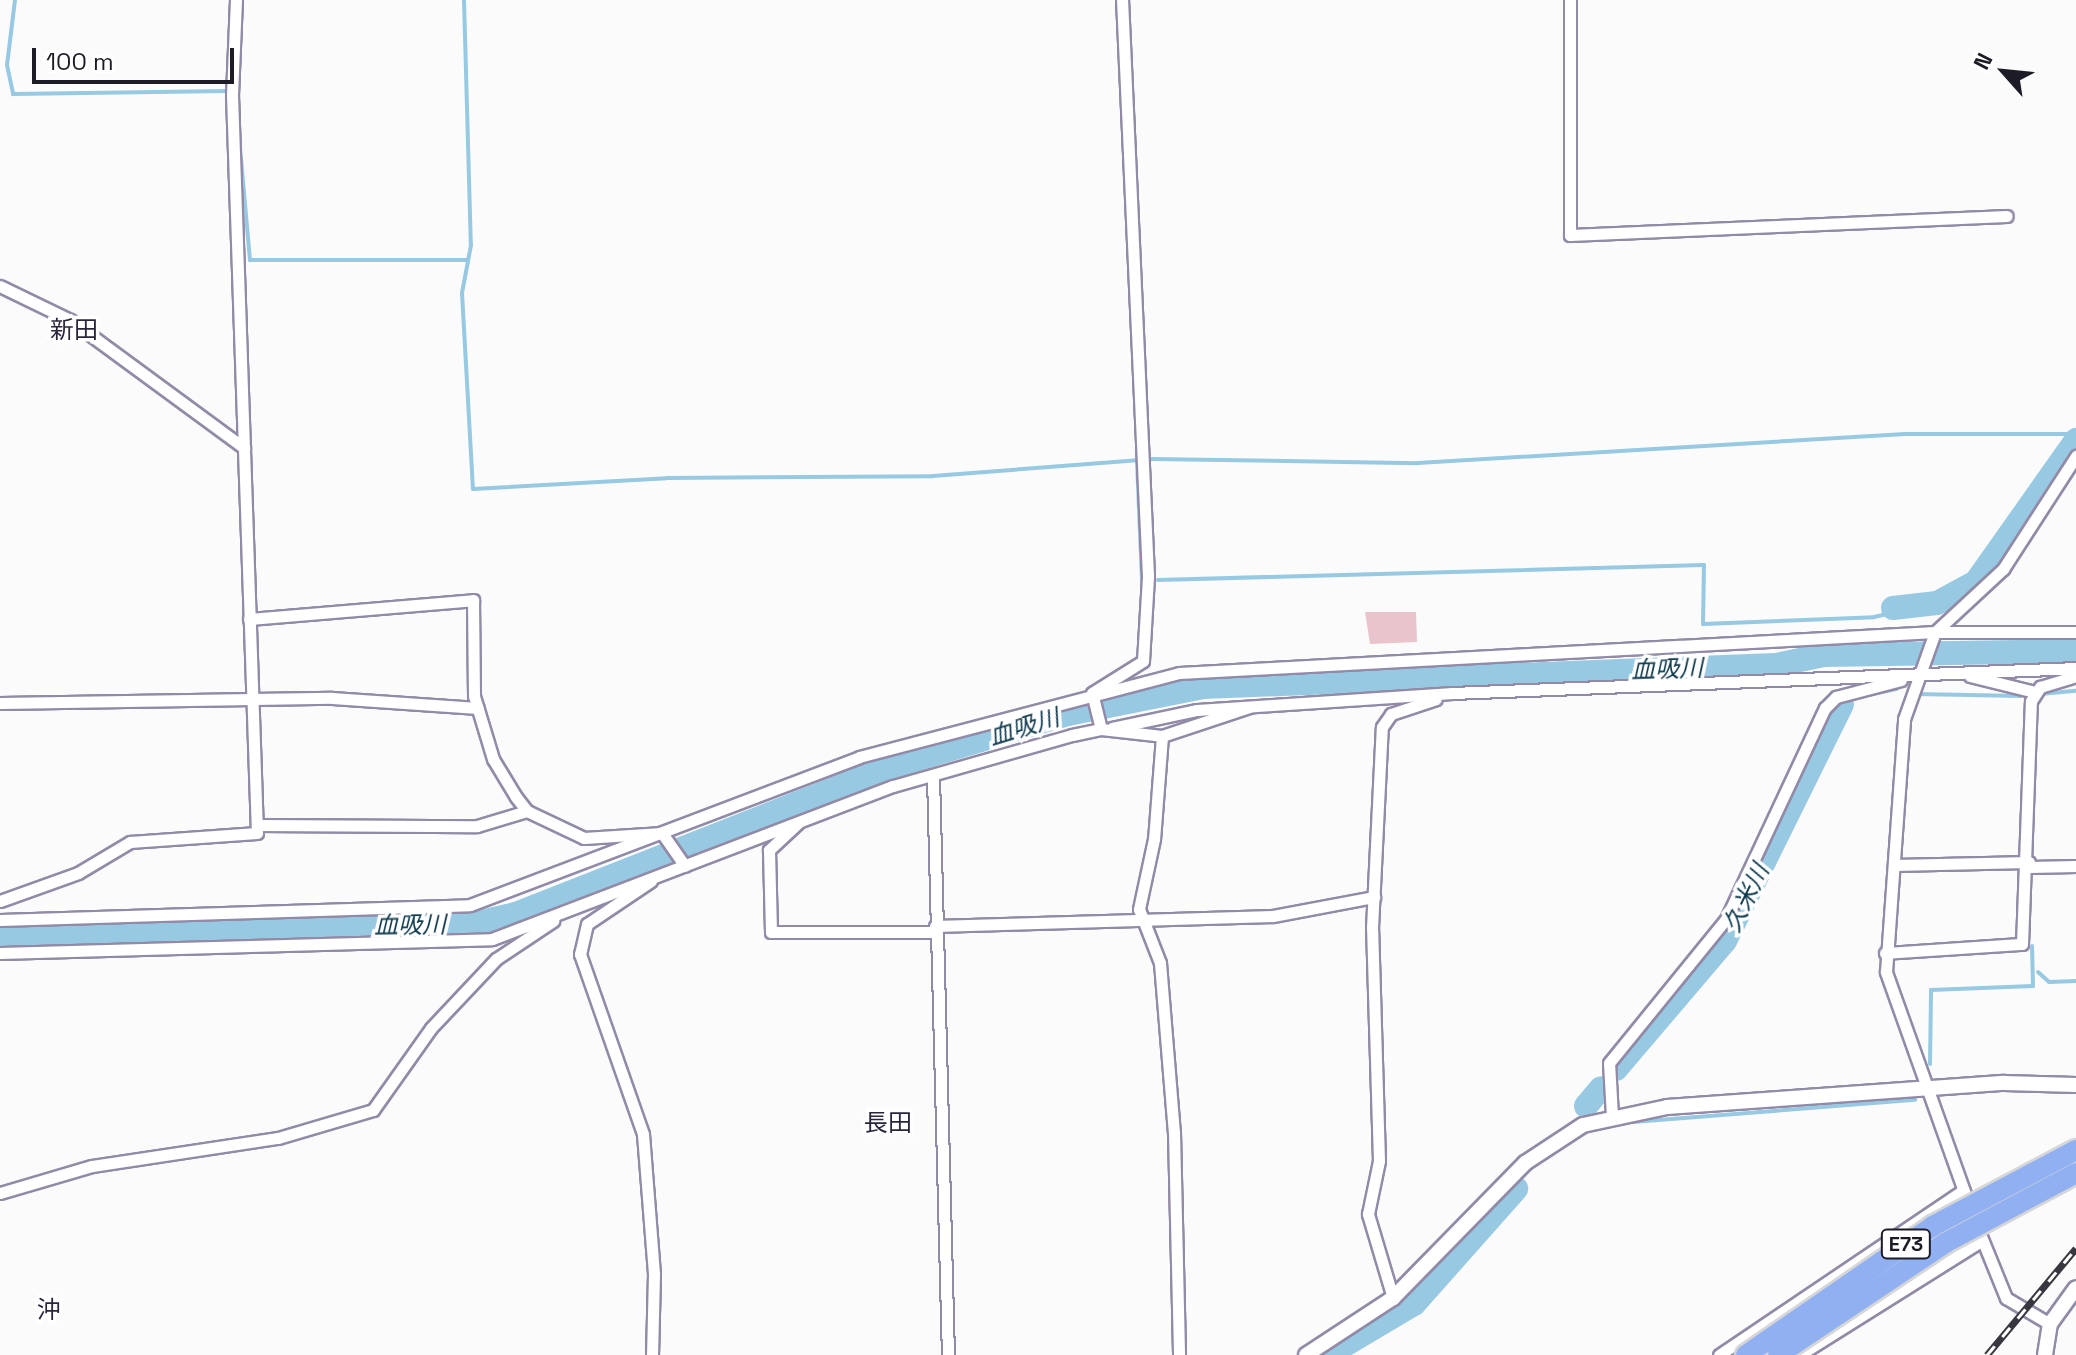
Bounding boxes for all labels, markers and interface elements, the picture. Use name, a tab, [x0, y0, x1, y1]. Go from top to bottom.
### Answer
scale bar	[36, 32, 238, 82]
north arrow	[1964, 32, 2044, 112]
text: 100 m	[46, 46, 114, 77]
text: N	[1967, 48, 1998, 74]
district label: 新田	[50, 316, 98, 344]
water label: 血吸川	[1631, 653, 1703, 685]
water label: 血吸川	[985, 703, 1063, 751]
water label: 久米川	[1717, 859, 1775, 937]
water label: 血吸川	[374, 910, 446, 940]
district label: 長田	[864, 1109, 912, 1137]
road number: E73	[1880, 1228, 1932, 1260]
district label: 沖	[37, 1296, 61, 1324]

